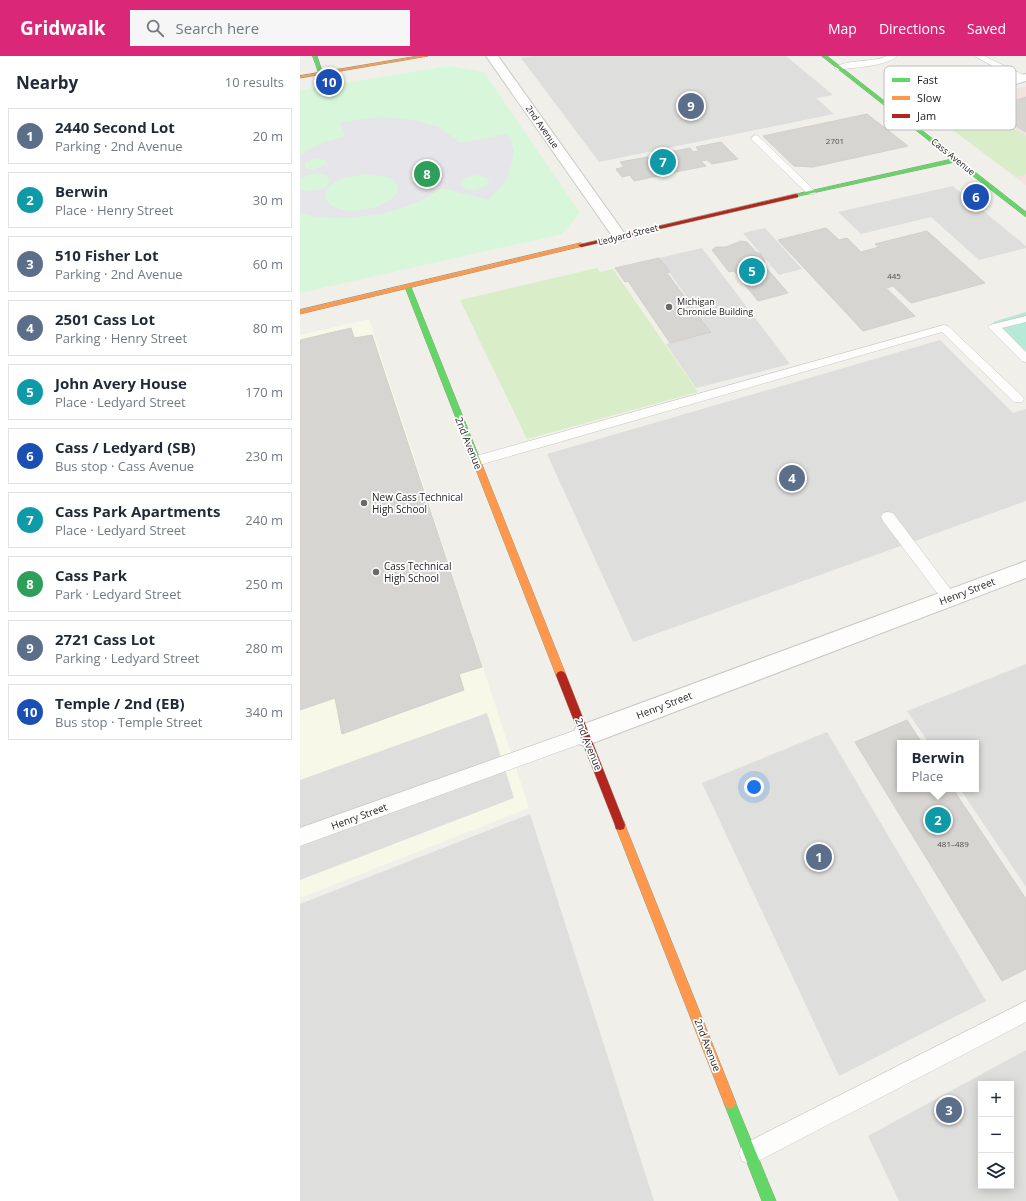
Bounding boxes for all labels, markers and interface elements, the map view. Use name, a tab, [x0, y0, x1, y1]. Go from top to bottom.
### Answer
search box	[130, 10, 410, 46]
text: Gridwalk	[20, 15, 106, 41]
icon: search	[144, 17, 166, 39]
text: Search here	[176, 18, 259, 38]
text: Map	[828, 19, 857, 38]
text: Directions	[879, 19, 945, 38]
text: Saved	[967, 19, 1006, 38]
legend	[884, 66, 1016, 130]
pin: 10	[316, 67, 342, 97]
text: Nearby	[16, 71, 78, 94]
text: Fast	[917, 72, 938, 87]
text: 10 results	[225, 73, 284, 91]
text: Slow	[917, 90, 941, 105]
pin: 9	[678, 91, 704, 121]
street label: 2nd Avenue	[523, 103, 562, 151]
text: Jam	[916, 108, 936, 123]
text: 2440 Second Lot	[55, 117, 175, 137]
text: 1	[26, 127, 34, 145]
text: 20 m	[253, 127, 283, 145]
house number: 2701	[826, 135, 844, 146]
street label: Cass Avenue	[929, 135, 978, 178]
text: Parking · 2nd Avenue	[55, 137, 183, 155]
pin: 7	[650, 147, 676, 177]
pin: 8	[414, 159, 440, 189]
text: Berwin	[55, 181, 108, 201]
pin: 6	[963, 182, 989, 212]
text: 2	[26, 191, 34, 209]
text: 30 m	[253, 191, 283, 209]
text: Place · Henry Street	[55, 201, 173, 219]
street label: Ledyard Street	[597, 221, 659, 248]
text: 510 Fisher Lot	[55, 245, 159, 265]
text: 3	[26, 255, 34, 273]
text: 60 m	[253, 255, 283, 273]
pin: 5	[739, 256, 765, 286]
text: Parking · 2nd Avenue	[55, 265, 183, 283]
house number: 445	[887, 270, 901, 281]
place label: Michigan Chronicle Building	[677, 295, 753, 318]
marker: Michigan Chronicle Building	[664, 302, 674, 312]
text: 2501 Cass Lot	[55, 309, 155, 329]
text: 4	[26, 319, 34, 337]
text: 80 m	[253, 319, 283, 337]
text: Parking · Henry Street	[55, 329, 187, 347]
text: John Avery House	[55, 373, 187, 393]
text: 5	[26, 383, 34, 401]
text: 170 m	[245, 383, 283, 401]
text: Place · Ledyard Street	[55, 393, 186, 411]
street label: 2nd Avenue	[452, 415, 486, 472]
text: Cass / Ledyard (SB)	[55, 437, 196, 457]
text: 6	[26, 447, 34, 465]
text: 230 m	[245, 447, 283, 465]
text: Bus stop · Cass Avenue	[55, 457, 194, 475]
pin: 4	[779, 463, 805, 493]
place label: New Cass Technical High School	[372, 490, 463, 516]
marker: New Cass Technical High School	[359, 498, 369, 508]
text: Cass Park Apartments	[55, 501, 221, 521]
text: 7	[26, 511, 34, 529]
text: 240 m	[245, 511, 283, 529]
text: Place · Ledyard Street	[55, 521, 186, 539]
place label: Cass Technical High School	[384, 559, 452, 585]
text: Cass Park	[55, 565, 127, 585]
marker: Cass Technical High School	[371, 567, 381, 577]
street label: Henry Street	[937, 574, 997, 608]
text: 8	[26, 575, 34, 593]
text: 250 m	[245, 575, 283, 593]
text: Park · Ledyard Street	[55, 585, 181, 603]
text: 2721 Cass Lot	[55, 629, 155, 649]
text: 9	[26, 639, 34, 657]
text: 280 m	[245, 639, 283, 657]
text: Parking · Ledyard Street	[55, 649, 199, 667]
street label: Henry Street	[634, 688, 694, 722]
text: Temple / 2nd (EB)	[55, 693, 185, 713]
text: 10	[23, 703, 37, 721]
text: 340 m	[245, 703, 283, 721]
text: Bus stop · Temple Street	[55, 713, 202, 731]
street label: 2nd Avenue	[572, 716, 606, 773]
popup	[897, 740, 979, 792]
text: Berwin	[911, 747, 965, 767]
text: Place	[911, 767, 943, 785]
your location	[744, 777, 764, 797]
street label: Henry Street	[329, 799, 389, 833]
pin: 2	[925, 805, 951, 835]
house number: 481–489	[937, 838, 969, 849]
pin: 1	[806, 842, 832, 872]
street label: 2nd Avenue	[692, 1017, 725, 1074]
map controls	[978, 1081, 1014, 1189]
button: +	[978, 1081, 1014, 1117]
pin: 3	[936, 1095, 962, 1125]
button: −	[978, 1117, 1014, 1153]
button: layers	[978, 1153, 1014, 1189]

